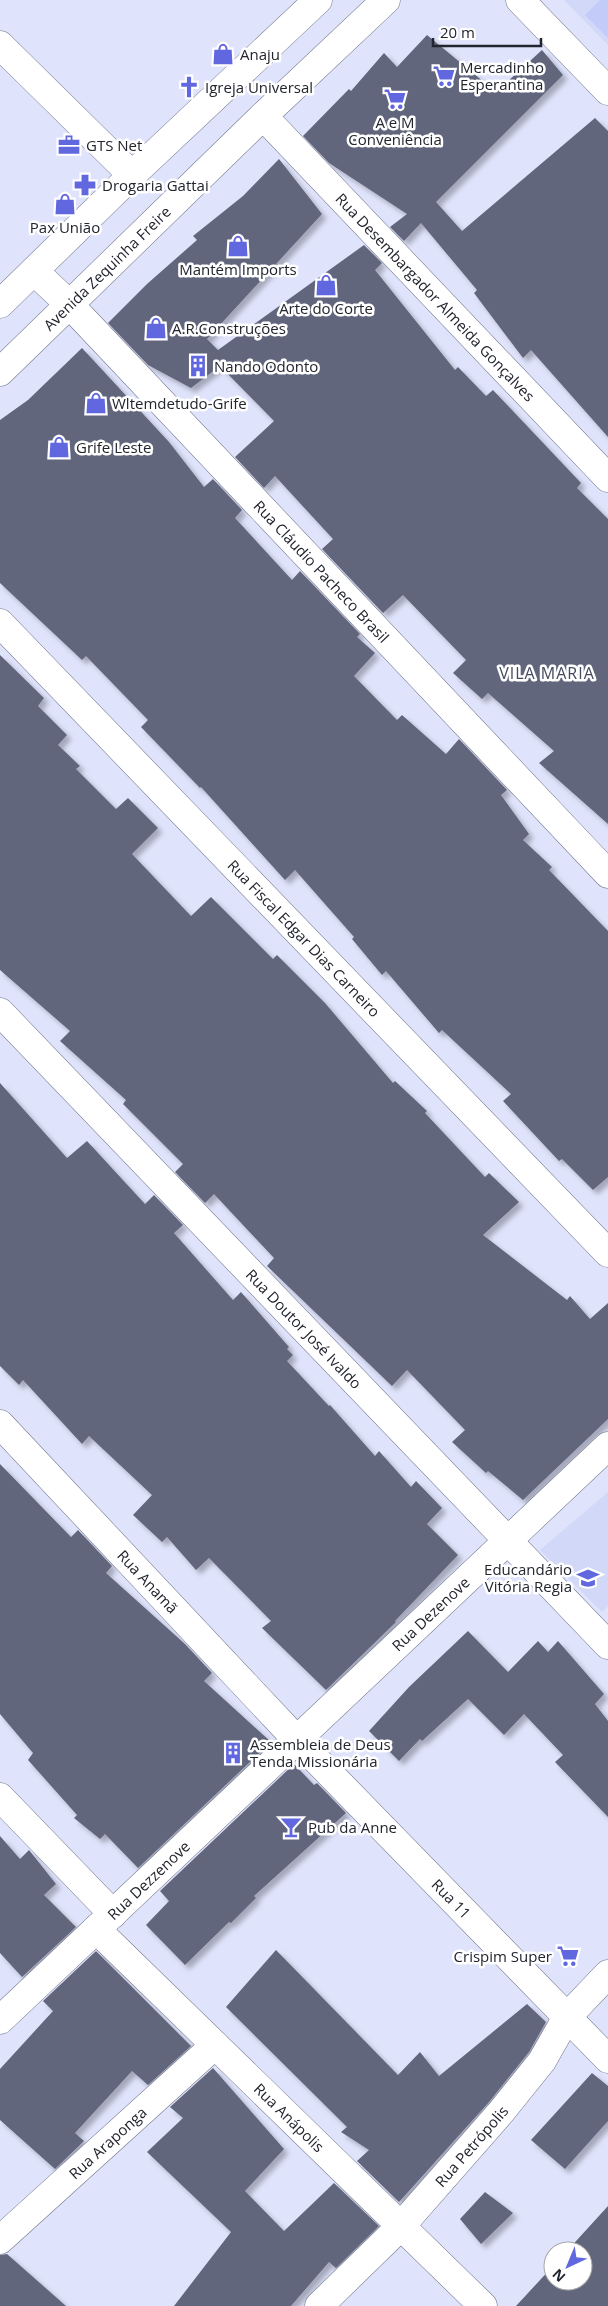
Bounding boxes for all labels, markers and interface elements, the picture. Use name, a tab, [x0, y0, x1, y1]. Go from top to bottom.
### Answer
scale bar	[433, 15, 540, 47]
text: 20 m	[440, 22, 475, 42]
shop icon: Anaju	[210, 41, 236, 67]
place label: Anaju	[240, 44, 280, 64]
place label: Mercadinho Esperantina	[460, 57, 544, 94]
supermarket icon: Mercadinho Esperantina	[431, 63, 457, 89]
church icon: Igreja Universal	[176, 74, 202, 100]
place label: Igreja Universal	[205, 77, 313, 97]
supermarket icon: A e M Conveniência	[382, 86, 408, 112]
place label: A e M Conveniência	[348, 112, 442, 149]
office icon: GTS Net	[56, 132, 82, 158]
place label: GTS Net	[86, 135, 142, 155]
pharmacy icon: Drogaria Gattai	[72, 172, 98, 198]
place label: Drogaria Gattai	[102, 175, 209, 195]
street label: Rua Desembargador Almeida Gonçalves	[332, 189, 539, 405]
shop icon: Pax União	[52, 191, 78, 217]
street label: Avenida Zequinha Freire	[39, 201, 175, 335]
place label: Pax União	[30, 217, 100, 237]
shop icon: Mantém Imports	[225, 233, 251, 259]
place label: Mantém Imports	[179, 259, 297, 279]
shop icon: Arte do Corte	[313, 272, 339, 298]
place label: Arte do Corte	[279, 298, 373, 318]
shop icon: A.R.Construções	[143, 315, 169, 341]
place label: A.R.Construções	[172, 318, 286, 338]
building icon: Nando Odonto	[185, 353, 211, 379]
place label: Nando Odonto	[214, 356, 318, 376]
shop icon: Wltemdetudo-Grife	[83, 390, 109, 416]
place label: Wltemdetudo-Grife	[112, 393, 247, 413]
shop icon: Grife Leste	[46, 434, 72, 460]
place label: Grife Leste	[76, 437, 151, 457]
street label: Rua Cláudio Pacheco Brasil	[250, 496, 394, 647]
district label: VILA MARIA	[499, 662, 595, 684]
street label: Rua Fiscal Edgar Dias Carneiro	[224, 855, 385, 1021]
street label: Rua Doutor José Ivaldo	[242, 1264, 366, 1393]
street label: Rua Anamã	[113, 1545, 183, 1617]
place label: Educandário Vitória Regia	[484, 1559, 572, 1596]
school or university icon: Educandário Vitória Regia	[575, 1565, 601, 1591]
street label: Rua Dezenove	[387, 1572, 474, 1655]
place label: Assembleia de Deus Tenda Missionária	[250, 1734, 391, 1771]
building icon: Assembleia de Deus Tenda Missionária	[220, 1740, 246, 1766]
bar icon: Pub da Anne	[278, 1814, 304, 1840]
place label: Pub da Anne	[308, 1817, 397, 1837]
street label: Rua Dezzenove	[103, 1836, 194, 1924]
street label: Rua 11	[428, 1874, 475, 1923]
supermarket icon: Crispim Super	[555, 1943, 581, 1969]
place label: Crispim Super	[454, 1946, 552, 1966]
street label: Rua Anápolis	[250, 2079, 329, 2156]
street label: Rua Petrópolis	[430, 2101, 512, 2191]
street label: Rua Araponga	[64, 2102, 151, 2183]
north arrow	[543, 2241, 593, 2291]
text: N	[548, 2265, 569, 2287]

